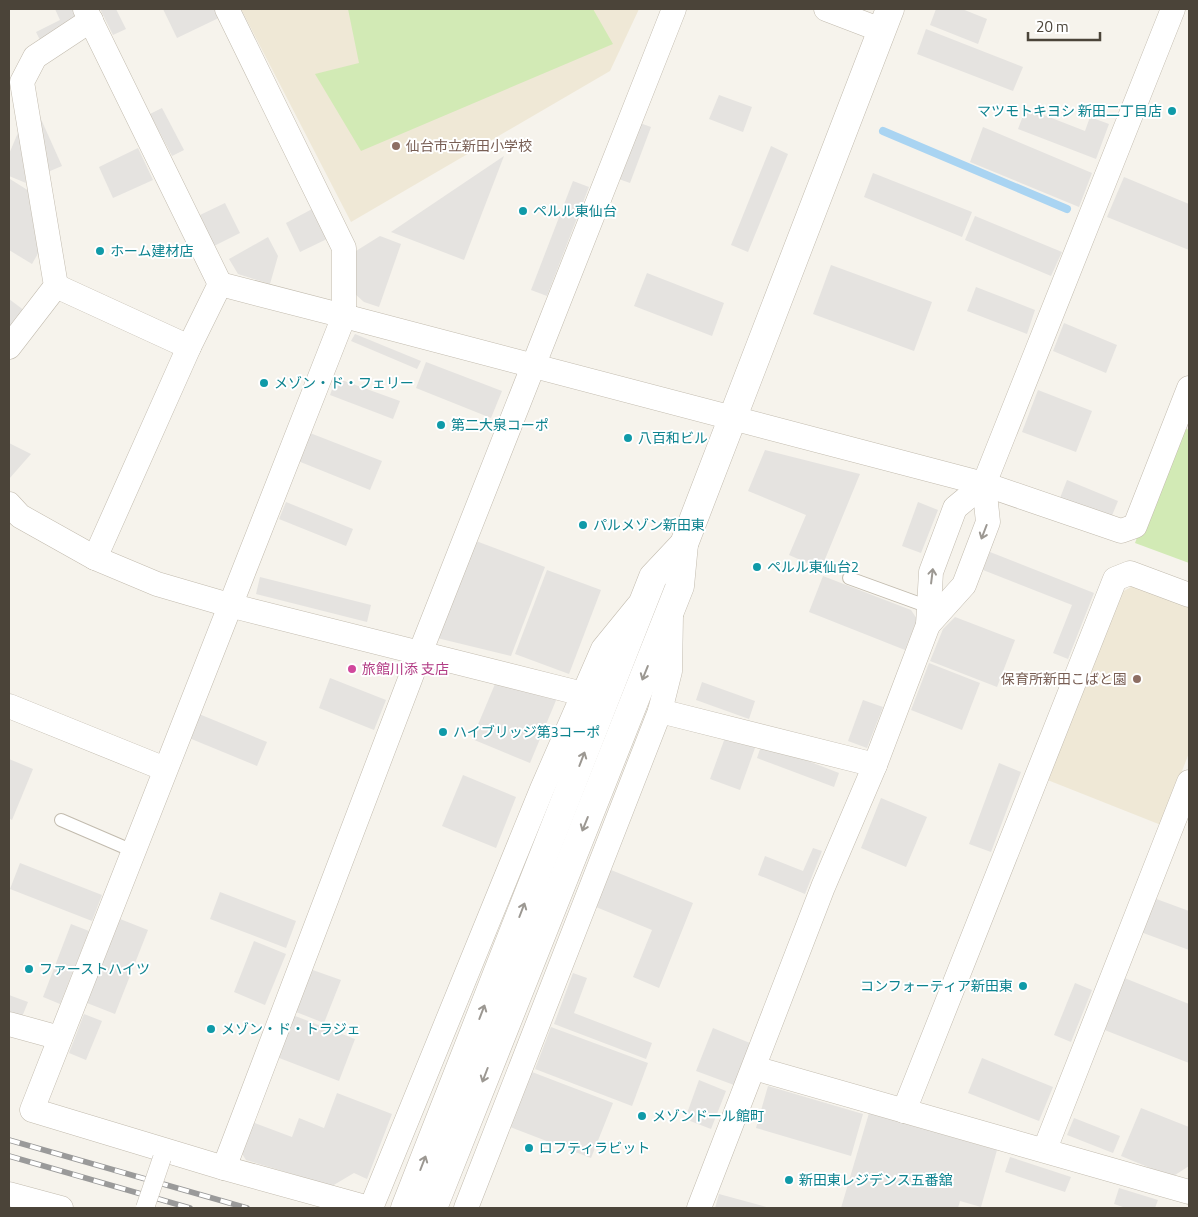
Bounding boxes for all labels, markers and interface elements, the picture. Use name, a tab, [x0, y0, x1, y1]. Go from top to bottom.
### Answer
scale bar	[1028, 10, 1100, 42]
text: 20 m	[1036, 15, 1069, 38]
place label: マツモトキヨシ 新田二丁目店	[977, 100, 1162, 121]
marker: マツモトキヨシ 新田二丁目店	[1166, 105, 1178, 117]
place label: 仙台市立新田小学校	[406, 135, 532, 156]
marker: 仙台市立新田小学校	[390, 140, 402, 152]
place label: ペルル東仙台	[533, 200, 617, 221]
marker: ペルル東仙台	[517, 205, 529, 217]
place label: ホーム建材店	[110, 240, 194, 261]
marker: ホーム建材店	[94, 245, 106, 257]
place label: メゾン・ド・フェリー	[274, 372, 414, 393]
marker: メゾン・ド・フェリー	[258, 377, 270, 389]
place label: 第二大泉コーポ	[451, 414, 549, 435]
marker: 第二大泉コーポ	[435, 419, 447, 431]
place label: 八百和ビル	[638, 427, 708, 448]
marker: 八百和ビル	[622, 432, 634, 444]
place label: パルメゾン新田東	[593, 514, 705, 535]
marker: パルメゾン新田東	[577, 519, 589, 531]
one-way arrow	[979, 524, 988, 539]
place label: ペルル東仙台2	[767, 556, 859, 577]
marker: ペルル東仙台2	[751, 561, 763, 573]
one-way arrow	[927, 569, 937, 585]
place label: 旅館川添 支店	[362, 658, 449, 679]
marker: 旅館川添 支店	[346, 663, 358, 675]
one-way arrow	[640, 665, 649, 680]
place label: 保育所新田こばと園	[1001, 668, 1127, 689]
marker: 保育所新田こばと園	[1131, 673, 1143, 685]
place label: ハイブリッジ第3コーポ	[453, 721, 601, 742]
marker: ハイブリッジ第3コーポ	[437, 726, 449, 738]
one-way arrow	[577, 752, 587, 767]
one-way arrow	[579, 816, 589, 831]
one-way arrow	[518, 903, 527, 918]
place label: ファーストハイツ	[39, 958, 150, 979]
marker: ファーストハイツ	[23, 963, 35, 975]
place label: コンフォーティア新田東	[860, 975, 1013, 996]
marker: コンフォーティア新田東	[1017, 980, 1029, 992]
one-way arrow	[478, 1004, 487, 1020]
place label: メゾン・ド・トラジェ	[221, 1018, 361, 1039]
marker: メゾン・ド・トラジェ	[205, 1023, 217, 1035]
one-way arrow	[479, 1067, 489, 1082]
place label: メゾンドール館町	[652, 1105, 764, 1126]
marker: メゾンドール館町	[636, 1110, 648, 1122]
place label: ロフティラビット	[539, 1137, 650, 1158]
marker: ロフティラビット	[523, 1142, 535, 1154]
one-way arrow	[419, 1156, 428, 1171]
place label: 新田東レジデンス五番舘	[799, 1169, 953, 1190]
marker: 新田東レジデンス五番舘	[783, 1174, 795, 1186]

